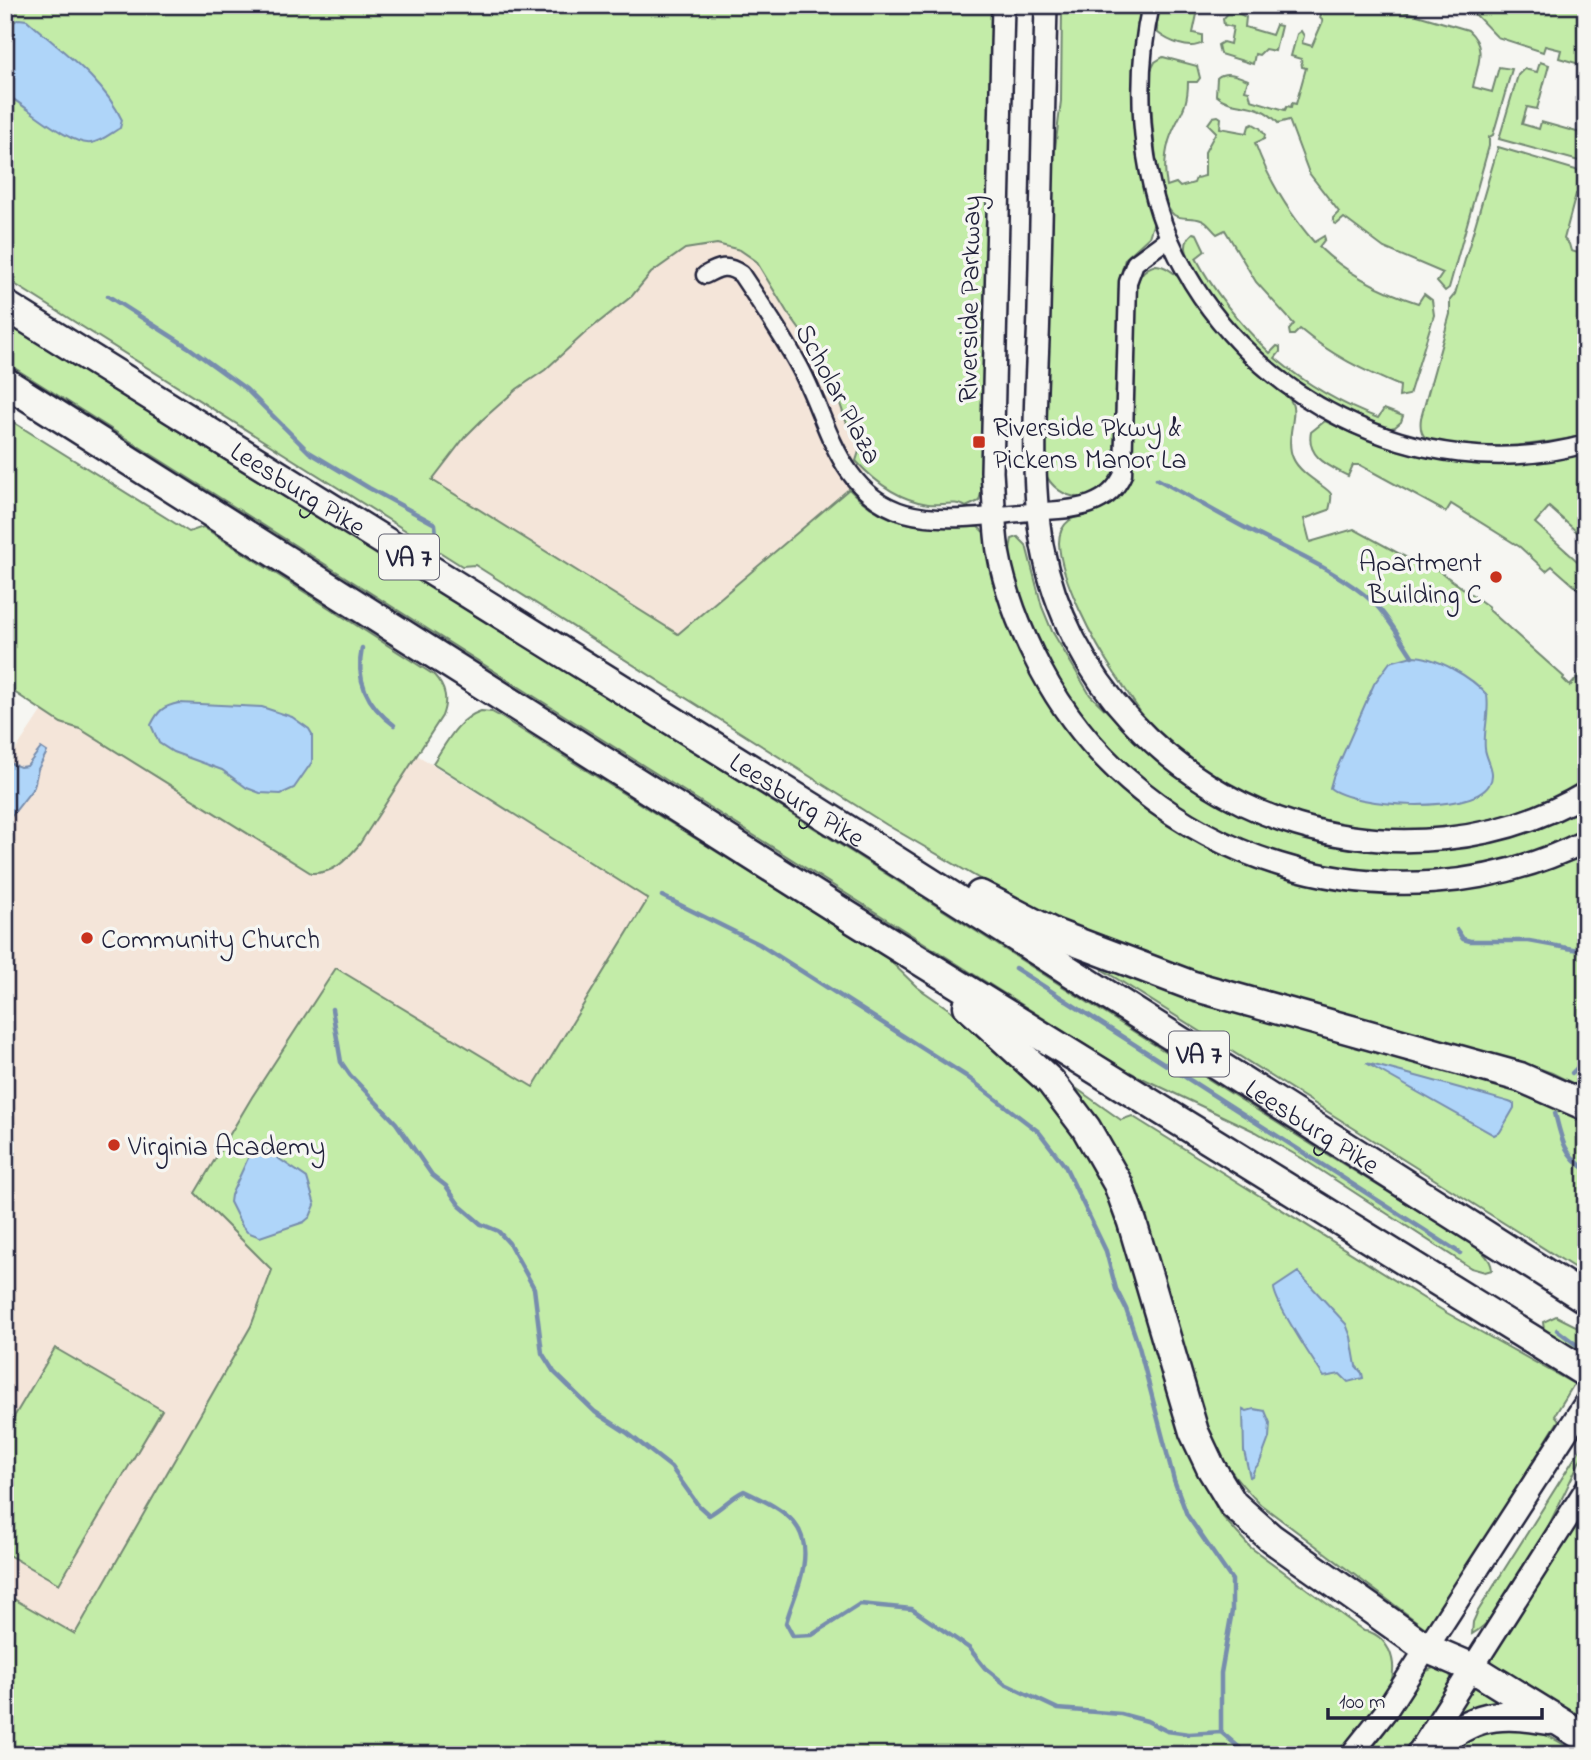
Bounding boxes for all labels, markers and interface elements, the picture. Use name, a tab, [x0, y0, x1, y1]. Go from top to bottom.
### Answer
street label: Riverside Parkway	[949, 195, 994, 403]
street label: Scholar Plaza	[783, 317, 891, 472]
place label: Riverside Pkwy & Pickens Manor La	[993, 409, 1187, 482]
street label: Leesburg Pike	[221, 433, 373, 549]
marker: Riverside Pkwy & Pickens Manor La	[971, 434, 987, 450]
road number: VA 7	[379, 534, 439, 580]
place label: Apartment Building C	[1359, 544, 1482, 617]
marker: Apartment Building C	[1488, 569, 1504, 585]
street label: Leesburg Pike	[720, 744, 872, 860]
place label: Community Church	[101, 921, 320, 962]
marker: Community Church	[79, 930, 95, 946]
road number: VA 7	[1169, 1032, 1229, 1077]
street label: Leesburg Pike	[1235, 1070, 1387, 1187]
place label: Virginia Academy	[127, 1128, 325, 1169]
marker: Virginia Academy	[106, 1137, 122, 1153]
scale bar	[1328, 1676, 1542, 1720]
text: 100 m	[1339, 1688, 1385, 1718]

